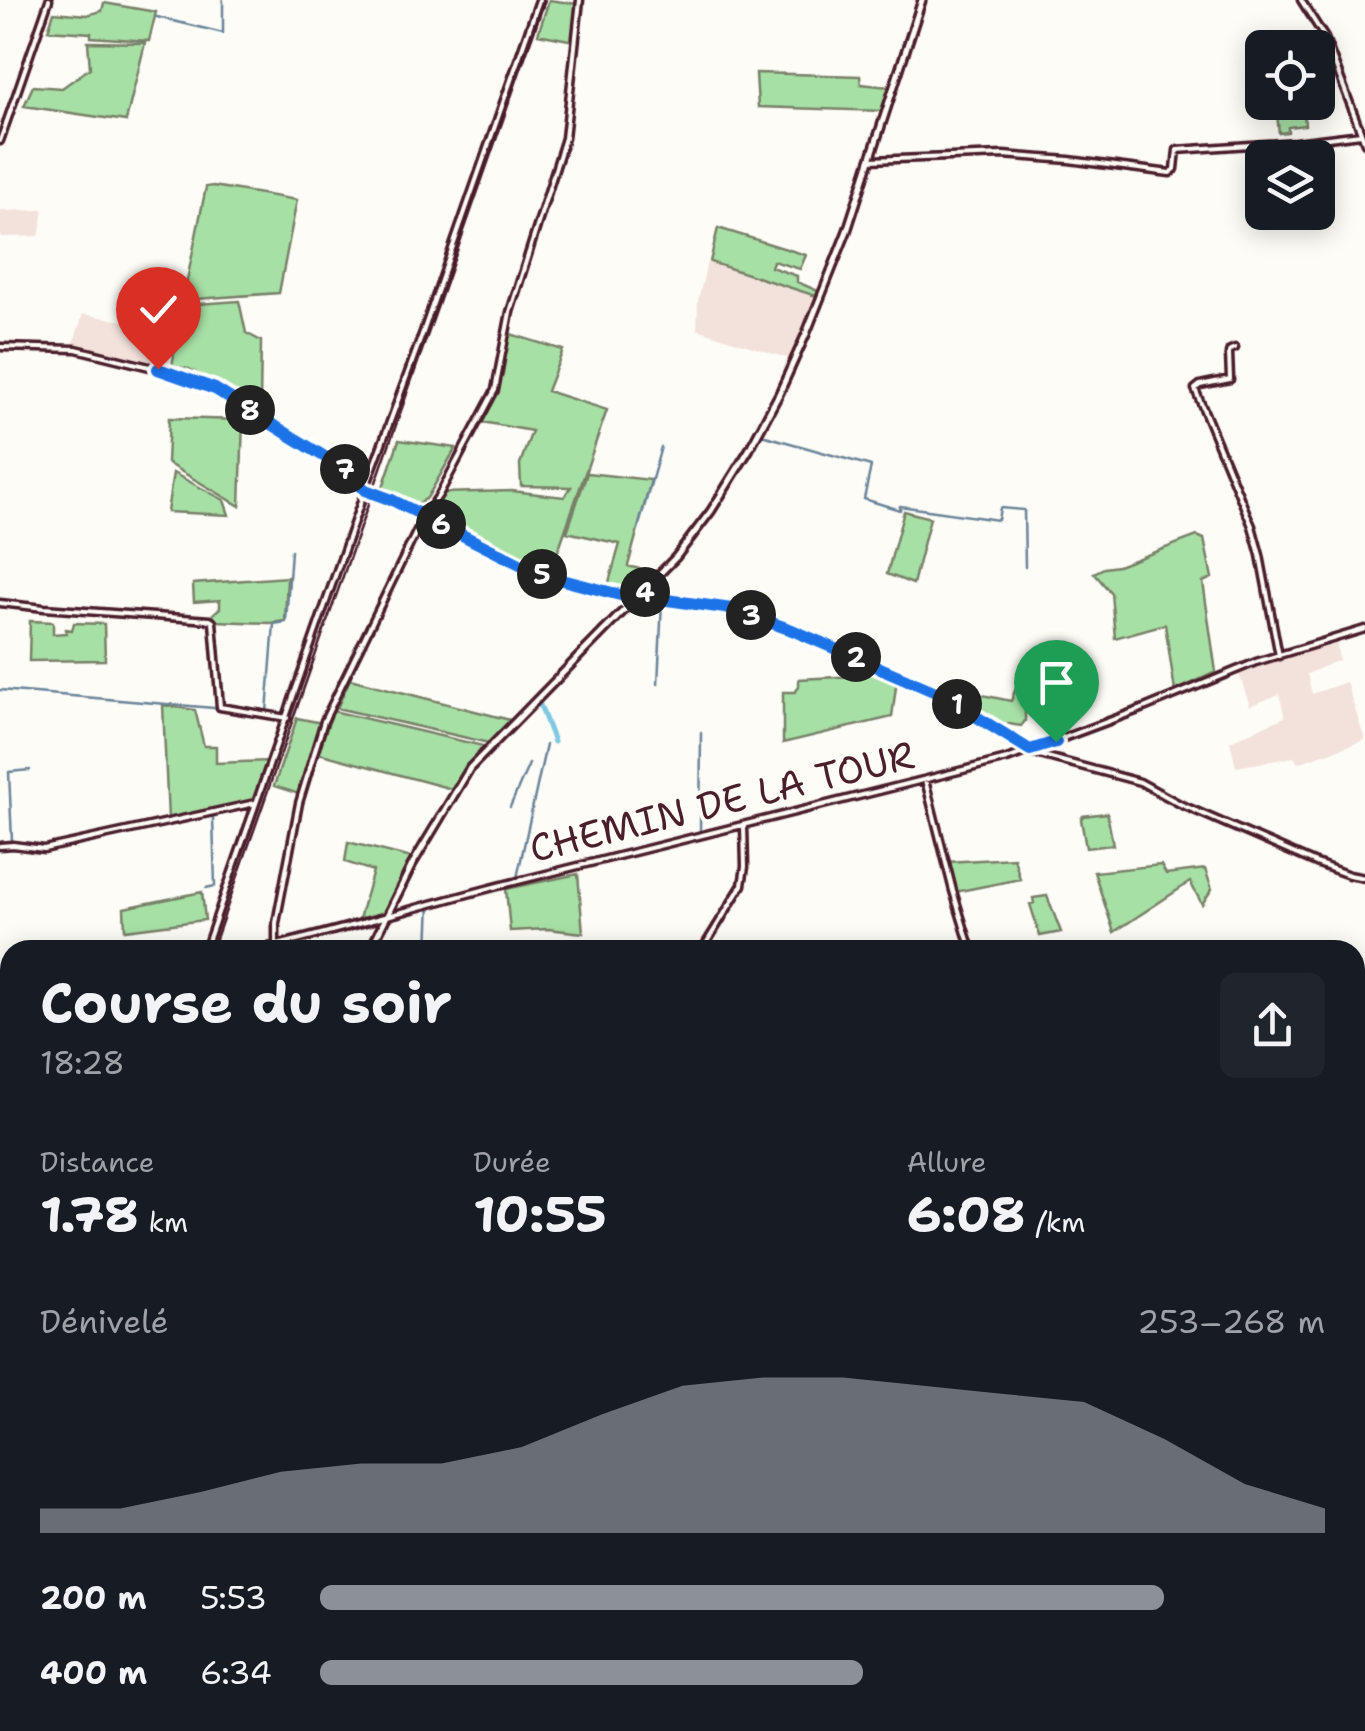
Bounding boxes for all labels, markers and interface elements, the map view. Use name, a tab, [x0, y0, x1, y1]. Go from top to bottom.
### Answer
map controls	[1245, 30, 1335, 230]
button: locate	[1245, 30, 1335, 120]
button: layers	[1245, 140, 1335, 230]
pin	[116, 267, 201, 370]
icon: check	[131, 282, 186, 337]
pin: 8	[225, 385, 275, 435]
text: 8	[240, 391, 260, 429]
pin: 7	[320, 444, 370, 494]
text: 7	[335, 450, 355, 488]
pin: 6	[416, 499, 466, 549]
text: 6	[431, 505, 451, 543]
pin: 5	[517, 549, 567, 599]
text: 5	[533, 555, 551, 593]
pin: 4	[620, 567, 670, 617]
text: 4	[635, 573, 655, 611]
pin: 3	[726, 590, 776, 640]
text: 3	[741, 596, 761, 634]
pin: 2	[831, 632, 881, 682]
text: 2	[846, 638, 866, 676]
pin	[1014, 640, 1099, 743]
icon: arrive	[1029, 655, 1084, 710]
pin: 1	[932, 679, 982, 729]
text: 1	[951, 685, 963, 723]
street label: CHEMIN DE LA TOUR	[524, 729, 920, 874]
text: Course du soir	[40, 966, 452, 1040]
button: share	[1220, 973, 1325, 1078]
text: 18:28	[40, 1041, 125, 1084]
text: Distance	[40, 1143, 155, 1181]
text: Durée	[473, 1143, 551, 1181]
text: Allure	[907, 1143, 987, 1181]
text: 1.78	[40, 1181, 139, 1248]
text: 10:55	[473, 1181, 607, 1248]
text: 6:08	[907, 1181, 1026, 1248]
text: km	[139, 1203, 188, 1241]
text: /km	[1026, 1203, 1085, 1241]
text: Dénivelé	[40, 1300, 169, 1343]
text: 253–268 m	[1137, 1300, 1325, 1343]
text: 200 m	[40, 1576, 147, 1619]
text: 5:53	[200, 1576, 267, 1619]
text: 400 m	[40, 1651, 147, 1694]
text: 6:34	[200, 1651, 272, 1694]

